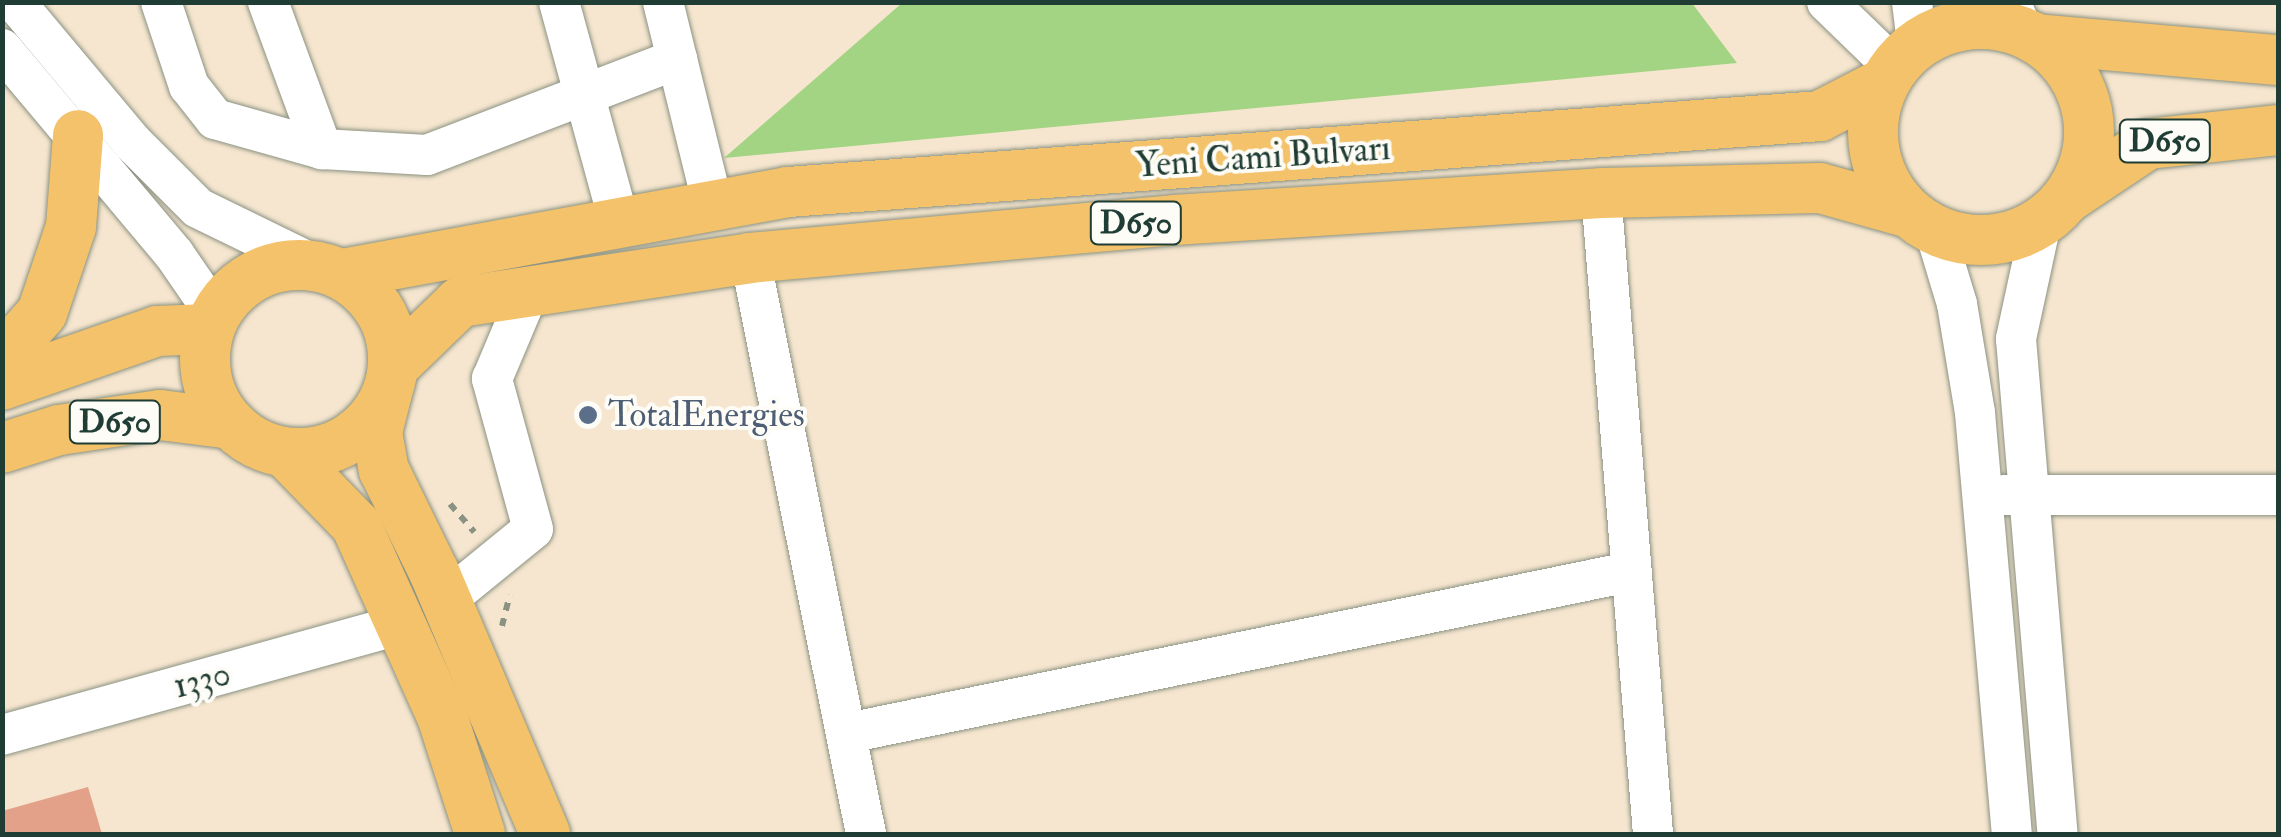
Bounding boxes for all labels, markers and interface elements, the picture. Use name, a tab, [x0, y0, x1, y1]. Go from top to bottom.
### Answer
road number: D650	[2118, 114, 2212, 168]
street label: Yeni Cami Bulvarı	[1134, 127, 1392, 187]
road number: D650	[1088, 196, 1184, 250]
place label: TotalEnergies	[608, 394, 805, 436]
road number: D650	[68, 395, 162, 449]
marker: TotalEnergies	[577, 404, 599, 426]
street label: 1330	[169, 652, 235, 708]

